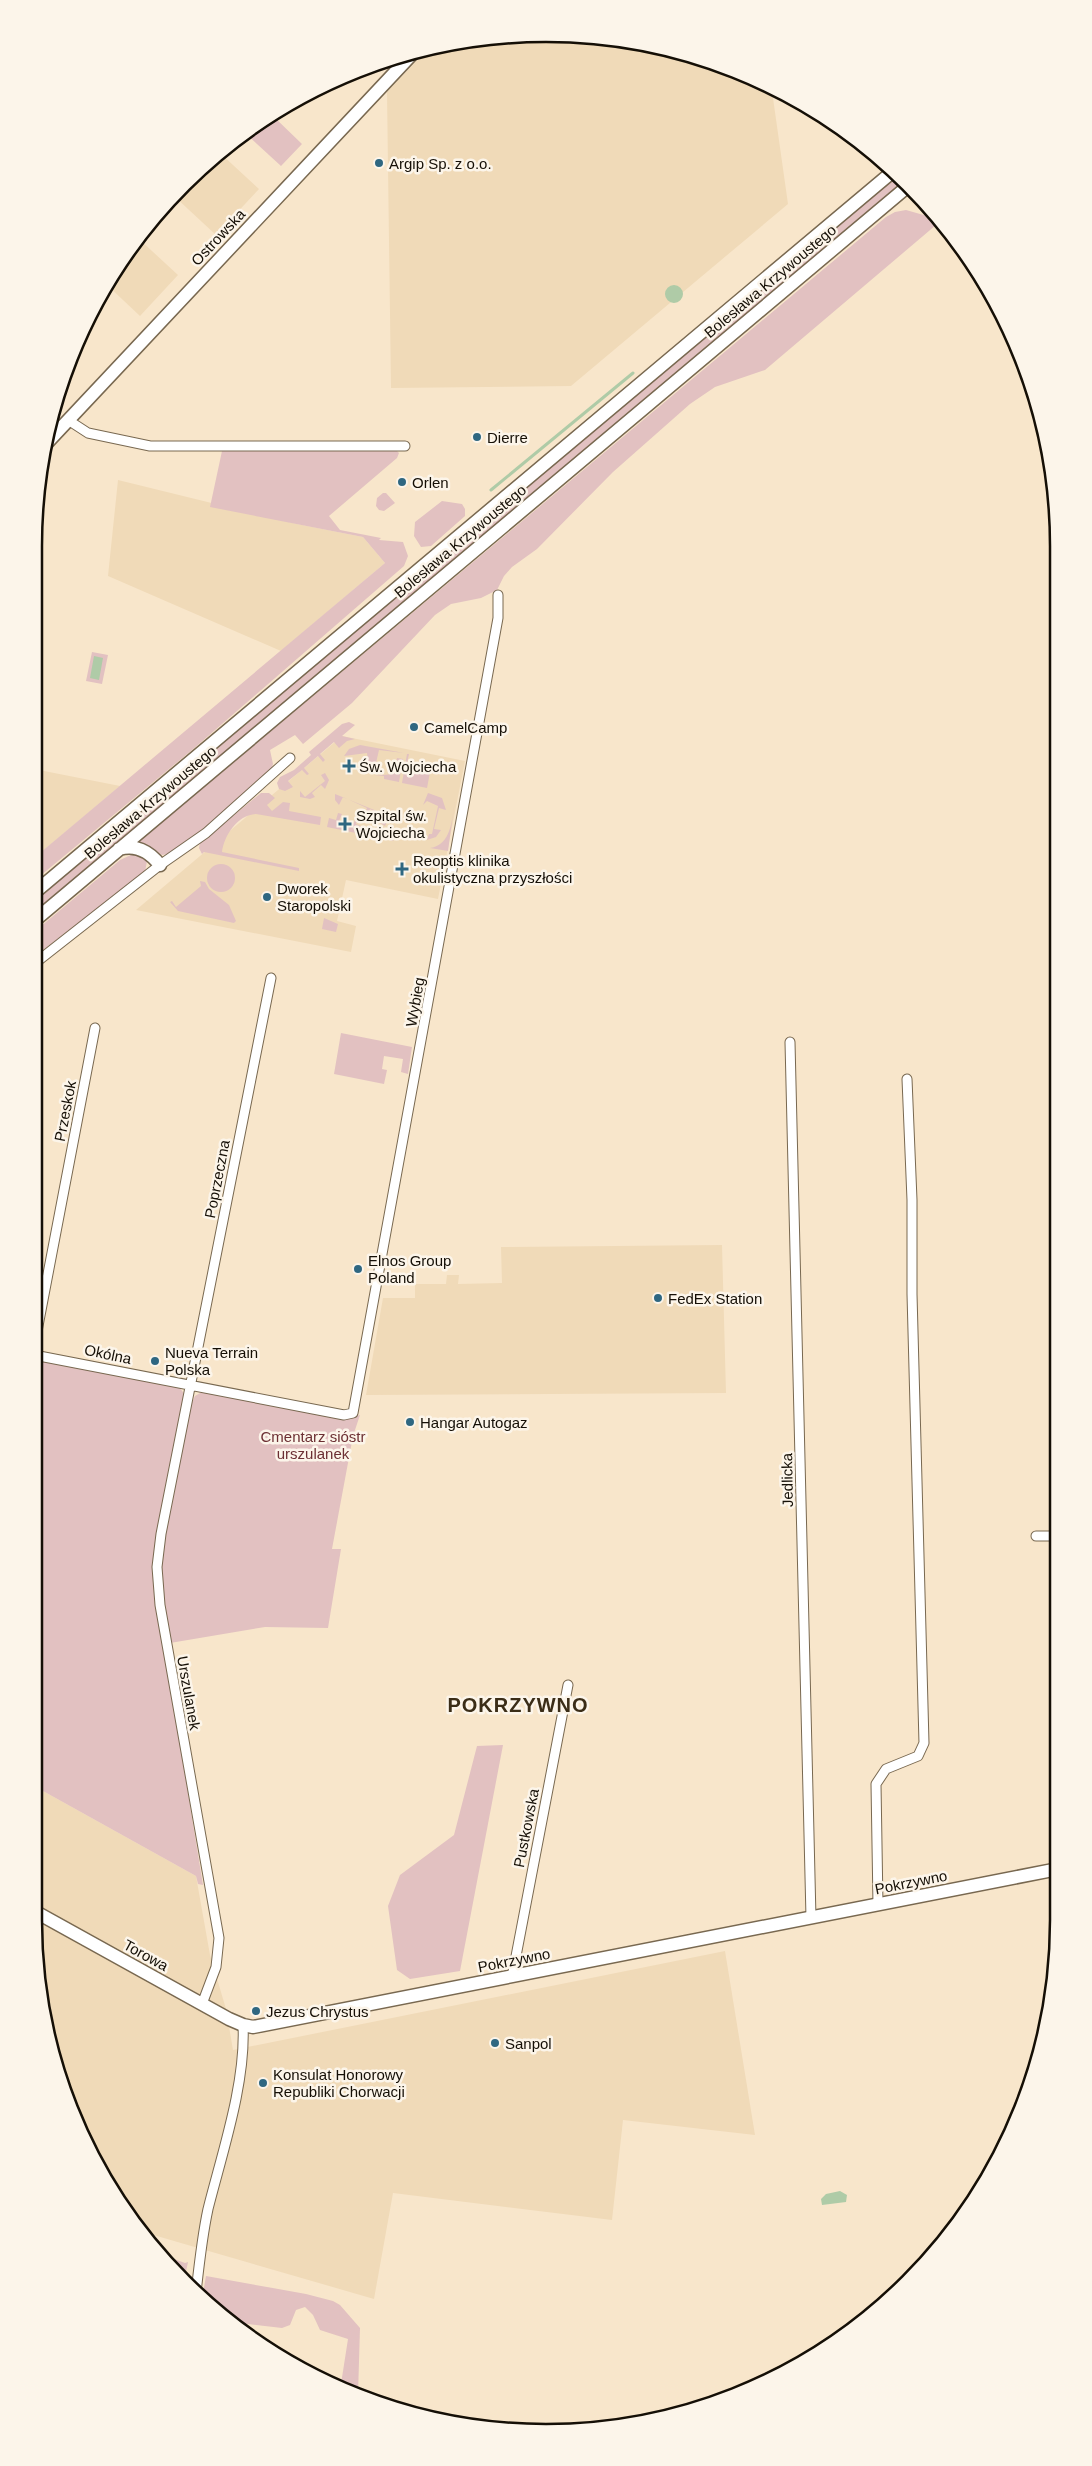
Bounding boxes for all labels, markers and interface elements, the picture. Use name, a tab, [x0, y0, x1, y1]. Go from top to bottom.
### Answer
place label: Argip Sp. z o.o.	[389, 155, 492, 172]
marker: Argip Sp. z o.o.	[373, 157, 385, 169]
street label: Ostrowska	[188, 205, 249, 269]
street label: Bolesława Krzywoustego	[701, 221, 839, 341]
place label: Dierre	[487, 429, 528, 446]
marker: Dierre	[471, 431, 483, 443]
place label: Orlen	[412, 474, 449, 491]
marker: Orlen	[396, 476, 408, 488]
street label: Bolesława Krzywoustego	[391, 481, 529, 601]
place label: CamelCamp	[424, 719, 507, 736]
marker: CamelCamp	[408, 721, 420, 733]
street label: Bolesława Krzywoustego	[81, 742, 219, 862]
place label: Św. Wojciecha	[359, 758, 457, 775]
marker: Św. Wojciecha	[343, 760, 355, 772]
place label: Szpital św. Wojciecha	[356, 807, 427, 841]
marker: Szpital św. Wojciecha	[338, 817, 352, 831]
place label: Reoptis klinika okulistyczna przyszłości	[413, 852, 572, 886]
marker: Reoptis klinika okulistyczna przyszłości	[395, 862, 409, 876]
place label: Dworek Staropolski	[277, 880, 351, 914]
marker: Dworek Staropolski	[261, 891, 273, 903]
street label: Wybieg	[402, 976, 428, 1028]
street label: Przeskok	[51, 1079, 79, 1143]
street label: Poprzeczna	[201, 1138, 233, 1220]
place label: Elnos Group Poland	[368, 1252, 451, 1286]
marker: Elnos Group Poland	[352, 1263, 364, 1275]
place label: FedEx Station	[668, 1290, 762, 1307]
marker: FedEx Station	[652, 1292, 664, 1304]
street label: Okólna	[83, 1341, 134, 1367]
place label: Nueva Terrain Polska	[165, 1344, 258, 1378]
marker: Nueva Terrain Polska	[149, 1355, 161, 1367]
place label: Hangar Autogaz	[420, 1414, 528, 1431]
marker: Hangar Autogaz	[404, 1416, 416, 1428]
park label: Cmentarz sióstr urszulanek	[260, 1428, 366, 1462]
street label: Jedlicka	[778, 1452, 796, 1507]
street label: Urszulanek	[174, 1655, 204, 1732]
district label: POKRZYWNO	[447, 1694, 589, 1716]
street label: Pustkowska	[510, 1786, 542, 1869]
street label: Pokrzywno	[873, 1867, 949, 1897]
street label: Torowa	[121, 1936, 172, 1974]
street label: Pokrzywno	[476, 1945, 552, 1975]
place label: Jezus Chrystus	[266, 2003, 369, 2020]
marker: Jezus Chrystus	[250, 2005, 262, 2017]
place label: Sanpol	[505, 2035, 552, 2052]
marker: Sanpol	[489, 2037, 501, 2049]
place label: Konsulat Honorowy Republiki Chorwacji	[273, 2066, 405, 2100]
marker: Konsulat Honorowy Republiki Chorwacji	[257, 2077, 269, 2089]

